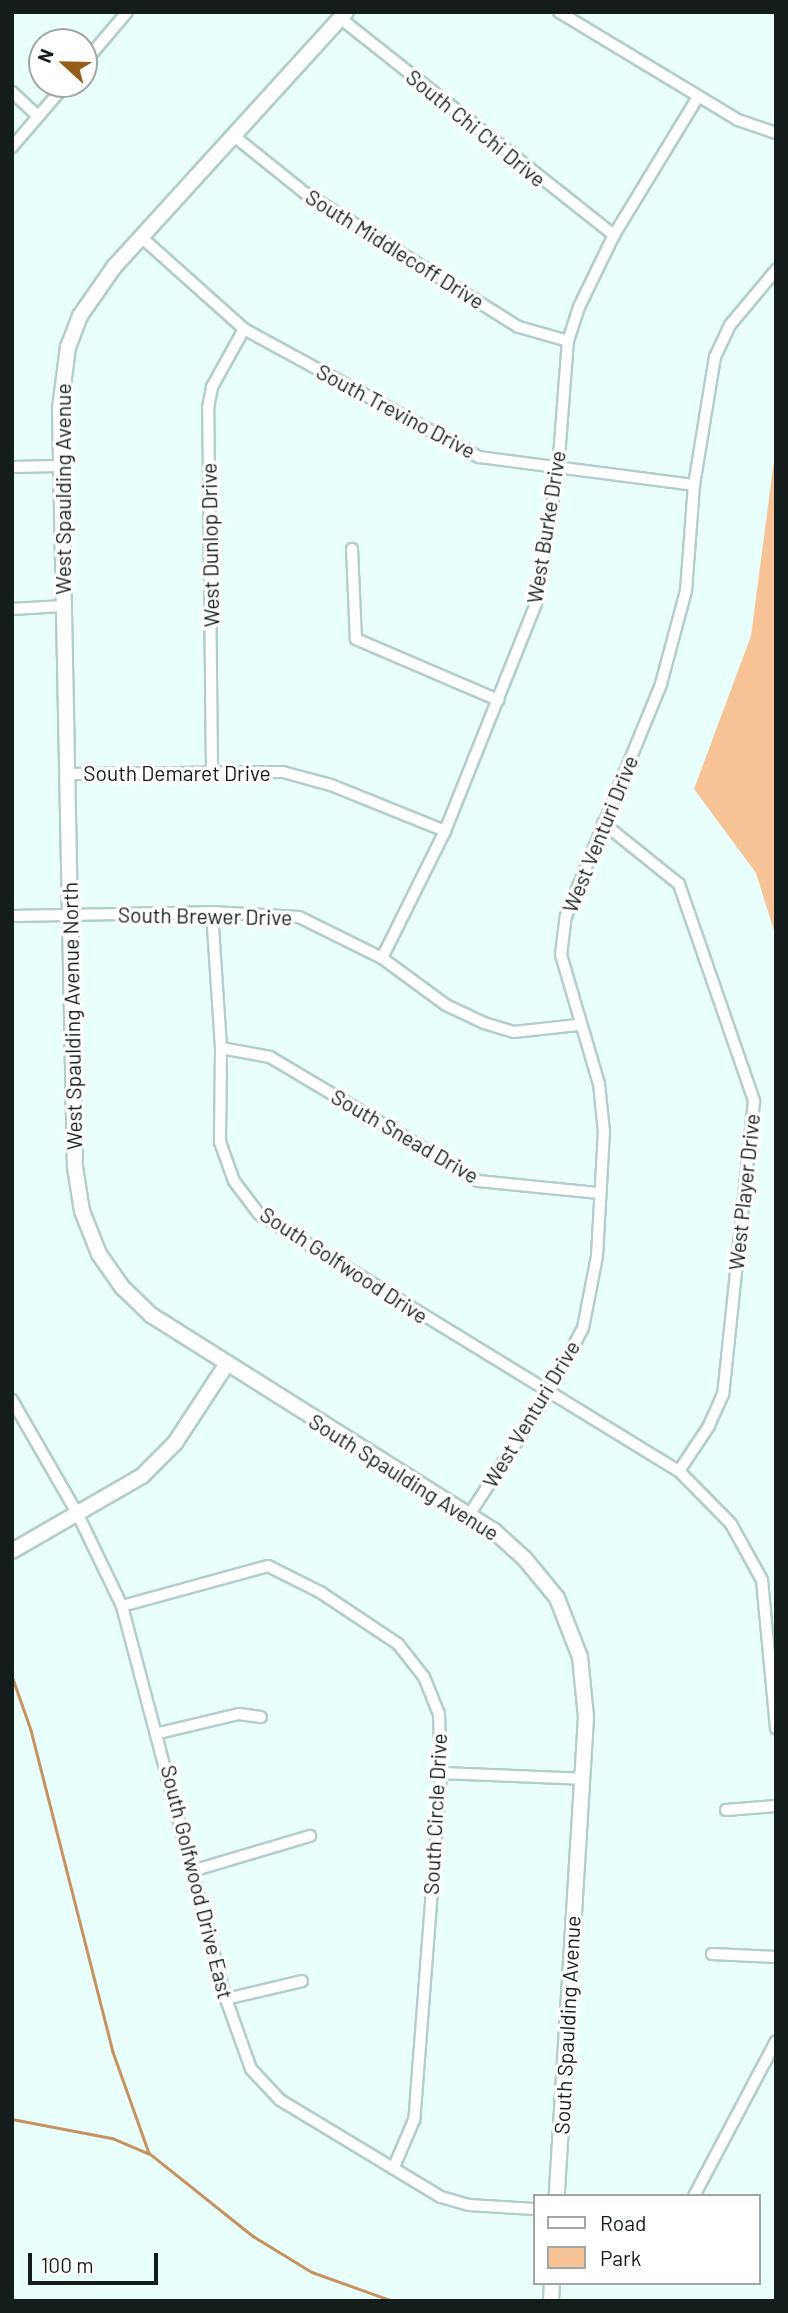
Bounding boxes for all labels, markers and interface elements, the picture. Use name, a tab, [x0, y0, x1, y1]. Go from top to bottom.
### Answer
north arrow	[28, 28, 98, 98]
text: N	[32, 46, 58, 66]
street label: South Chi Chi Drive	[401, 64, 551, 192]
street label: South Middlecoff Drive	[301, 184, 489, 314]
street label: South Trevino Drive	[312, 358, 480, 464]
street label: West Spaulding Avenue	[50, 383, 76, 595]
street label: West Burke Drive	[521, 449, 571, 605]
street label: West Dunlop Drive	[196, 463, 224, 627]
street label: West Venturi Drive	[557, 752, 643, 916]
street label: South Demaret Drive	[83, 760, 271, 786]
street label: West Spaulding Avenue North	[57, 882, 87, 1150]
street label: South Brewer Drive	[118, 902, 292, 930]
street label: South Snead Drive	[327, 1084, 483, 1188]
street label: West Player Drive	[723, 1112, 765, 1272]
street label: South Golfwood Drive	[255, 1201, 433, 1329]
street label: West Venturi Drive	[477, 1336, 585, 1492]
street label: South Spaulding Avenue	[304, 1408, 504, 1546]
street label: South Circle Drive	[418, 1733, 452, 1895]
street label: South Golfwood Drive East	[156, 1762, 238, 2002]
street label: South Spaulding Avenue	[549, 1915, 585, 2135]
legend	[532, 2194, 760, 2285]
text: Road	[600, 2210, 646, 2235]
scale bar	[32, 2240, 161, 2284]
text: Park	[600, 2245, 641, 2270]
text: 100 m	[41, 2252, 94, 2277]

